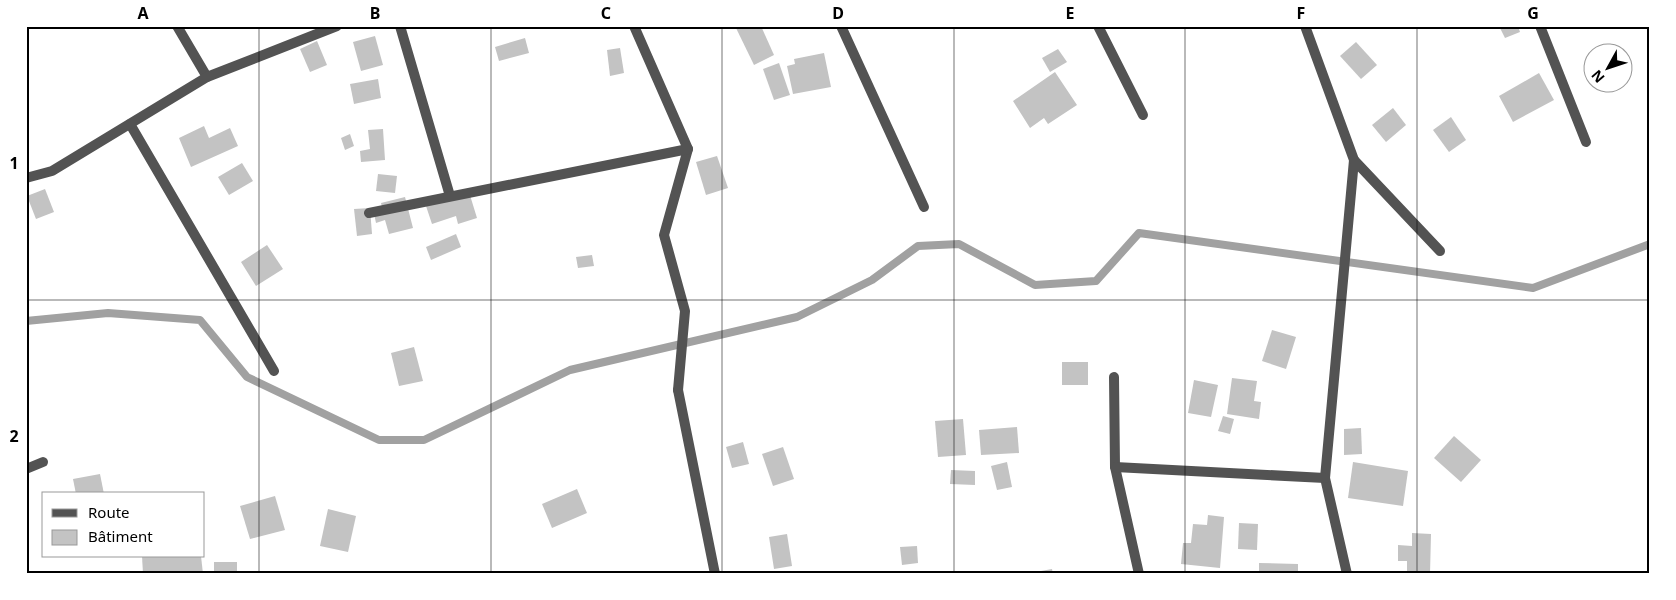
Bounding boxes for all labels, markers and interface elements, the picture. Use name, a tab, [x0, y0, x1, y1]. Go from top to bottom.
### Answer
text: A	[137, 2, 149, 24]
text: B	[370, 2, 380, 24]
text: C	[601, 2, 611, 24]
text: D	[832, 2, 844, 24]
text: E	[1066, 2, 1075, 24]
text: F	[1297, 2, 1305, 24]
text: G	[1527, 2, 1539, 24]
north arrow	[1584, 42, 1634, 92]
text: N	[1587, 66, 1609, 87]
text: 1	[9, 152, 19, 174]
text: 2	[9, 425, 19, 447]
legend	[42, 492, 205, 558]
text: Route	[88, 502, 130, 522]
text: Bâtiment	[88, 526, 153, 546]

